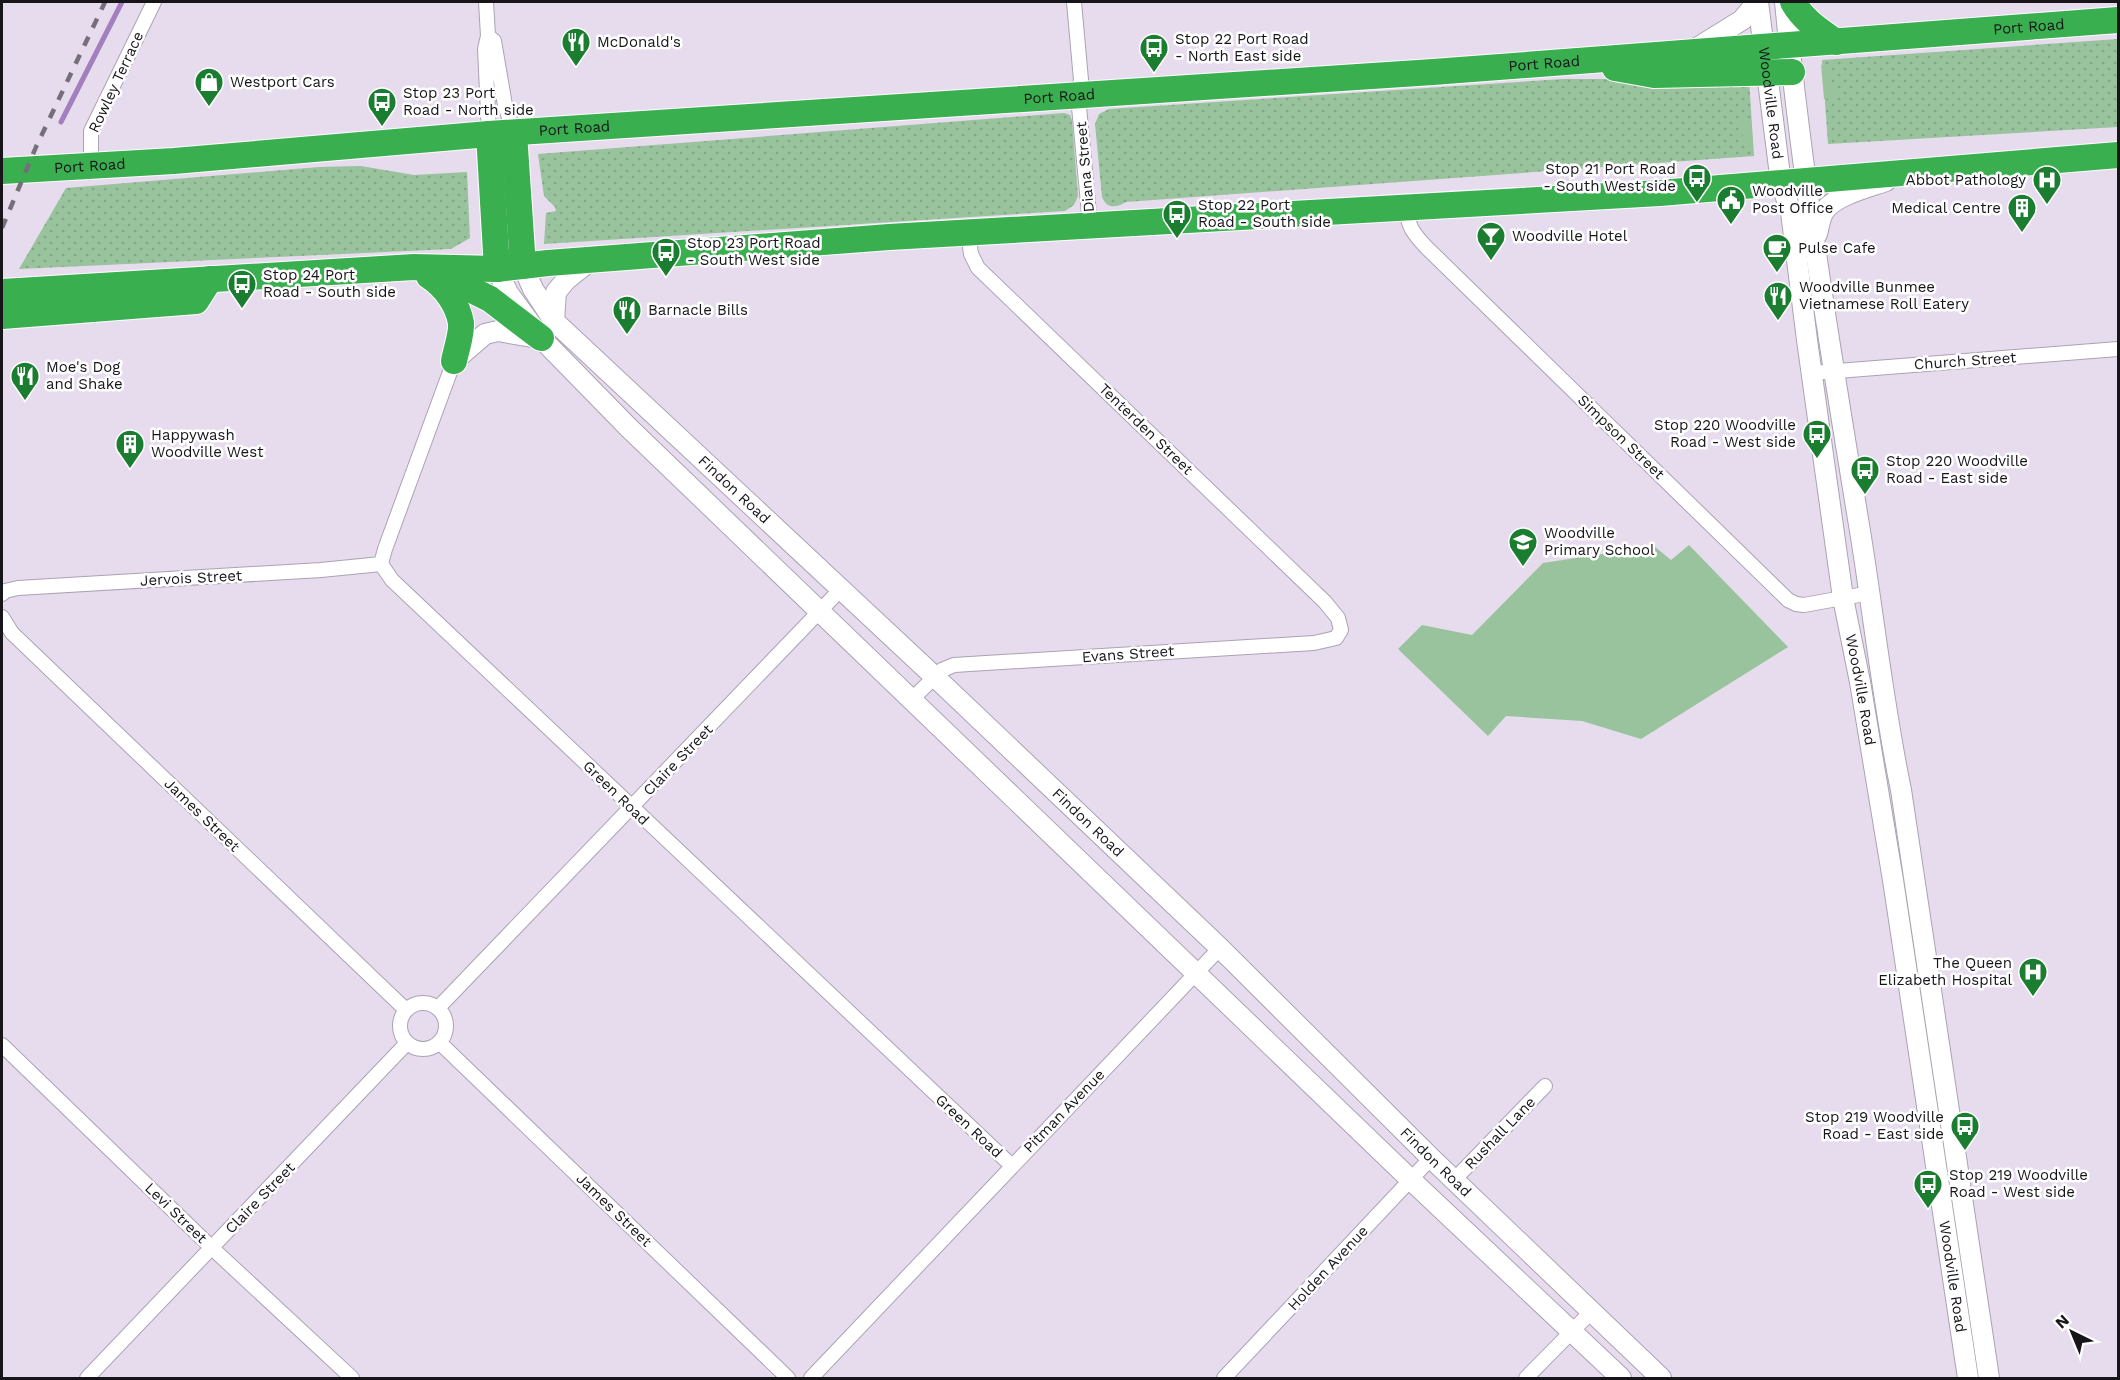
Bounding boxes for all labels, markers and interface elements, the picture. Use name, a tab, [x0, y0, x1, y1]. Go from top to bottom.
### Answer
street label: Port Road	[1992, 15, 2065, 38]
restaurant icon: McDonald's	[560, 26, 592, 68]
street label: Rowley Terrace	[85, 29, 147, 135]
place label: Stop 22 Port Road - North East side	[1175, 30, 1309, 65]
bus stop icon: Stop 22 Port Road - North East side	[1138, 32, 1170, 74]
place label: McDonald's	[597, 33, 681, 51]
street label: Woodville Road	[1755, 46, 1787, 160]
street label: Port Road	[1508, 52, 1581, 75]
shop icon: Westport Cars	[193, 66, 225, 108]
place label: Westport Cars	[230, 73, 335, 91]
place label: Stop 23 Port Road - North side	[403, 84, 534, 119]
street label: Port Road	[1023, 85, 1096, 108]
bus stop icon: Stop 23 Port Road - North side	[366, 86, 398, 128]
street label: Port Road	[538, 117, 611, 140]
street label: Diana Street	[1072, 120, 1098, 213]
street label: Port Road	[53, 155, 126, 177]
place label: Stop 21 Port Road - South West side	[1543, 160, 1676, 195]
bus stop icon: Stop 21 Port Road - South West side	[1681, 162, 1713, 204]
hospital icon: Abbot Pathology	[2031, 164, 2063, 206]
place label: Abbot Pathology	[1906, 171, 2026, 189]
place label: Woodville Post Office	[1752, 182, 1833, 217]
public building icon: Woodville Post Office	[1715, 184, 1747, 226]
building icon: Medical Centre	[2006, 192, 2038, 234]
place label: Stop 22 Port Road - South side	[1198, 196, 1331, 231]
bus stop icon: Stop 22 Port Road - South side	[1161, 198, 1193, 240]
place label: Medical Centre	[1891, 199, 2001, 217]
bar icon: Woodville Hotel	[1475, 220, 1507, 262]
place label: Woodville Hotel	[1512, 227, 1628, 245]
cafe icon: Pulse Cafe	[1761, 232, 1793, 274]
place label: Stop 23 Port Road - South West side	[687, 234, 821, 269]
bus stop icon: Stop 23 Port Road - South West side	[650, 236, 682, 278]
place label: Pulse Cafe	[1798, 239, 1876, 257]
place label: Stop 24 Port Road - South side	[263, 266, 396, 301]
bus stop icon: Stop 24 Port Road - South side	[226, 268, 258, 310]
place label: Woodville Bunmee Vietnamese Roll Eatery	[1799, 278, 1969, 313]
restaurant icon: Woodville Bunmee Vietnamese Roll Eatery	[1762, 280, 1794, 322]
restaurant icon: Barnacle Bills	[611, 294, 643, 336]
place label: Barnacle Bills	[648, 301, 748, 319]
street label: Church Street	[1913, 348, 2018, 374]
place label: Moe's Dog and Shake	[46, 358, 123, 393]
restaurant icon: Moe's Dog and Shake	[9, 360, 41, 402]
street label: Tenterden Street	[1095, 380, 1197, 479]
street label: Simpson Street	[1574, 391, 1669, 483]
place label: Stop 220 Woodville Road - West side	[1654, 416, 1796, 451]
bus stop icon: Stop 220 Woodville Road - West side	[1801, 418, 1833, 460]
place label: Happywash Woodville West	[151, 426, 264, 461]
building icon: Happywash Woodville West	[114, 428, 146, 470]
street label: Findon Road	[694, 451, 774, 527]
place label: Stop 220 Woodville Road - East side	[1886, 452, 2028, 487]
bus stop icon: Stop 220 Woodville Road - East side	[1849, 454, 1881, 496]
place label: Woodville Primary School	[1544, 524, 1655, 559]
school or university icon: Woodville Primary School	[1507, 526, 1539, 568]
street label: Jervois Street	[140, 566, 243, 590]
street label: Woodville Road	[1842, 632, 1879, 747]
street label: Evans Street	[1081, 642, 1176, 666]
street label: Claire Street	[640, 720, 717, 799]
street label: Green Road	[579, 757, 653, 829]
street label: James Street	[161, 775, 244, 856]
street label: Findon Road	[1049, 784, 1128, 861]
place label: The Queen Elizabeth Hospital	[1878, 954, 2012, 989]
hospital icon: The Queen Elizabeth Hospital	[2017, 956, 2049, 998]
street label: Pitman Avenue	[1020, 1066, 1108, 1156]
street label: Green Road	[932, 1090, 1006, 1162]
street label: Rushall Lane	[1461, 1093, 1539, 1173]
place label: Stop 219 Woodville Road - East side	[1805, 1108, 1944, 1143]
bus stop icon: Stop 219 Woodville Road - East side	[1949, 1110, 1981, 1152]
street label: Findon Road	[1396, 1124, 1475, 1201]
street label: Claire Street	[222, 1158, 299, 1237]
place label: Stop 219 Woodville Road - West side	[1949, 1166, 2088, 1201]
bus stop icon: Stop 219 Woodville Road - West side	[1912, 1168, 1944, 1210]
street label: James Street	[573, 1170, 656, 1251]
street label: Levi Street	[141, 1179, 211, 1247]
street label: Woodville Road	[1935, 1219, 1970, 1334]
street label: Holden Avenue	[1284, 1222, 1372, 1314]
north arrow	[2042, 1302, 2102, 1362]
text: N	[2051, 1310, 2073, 1332]

